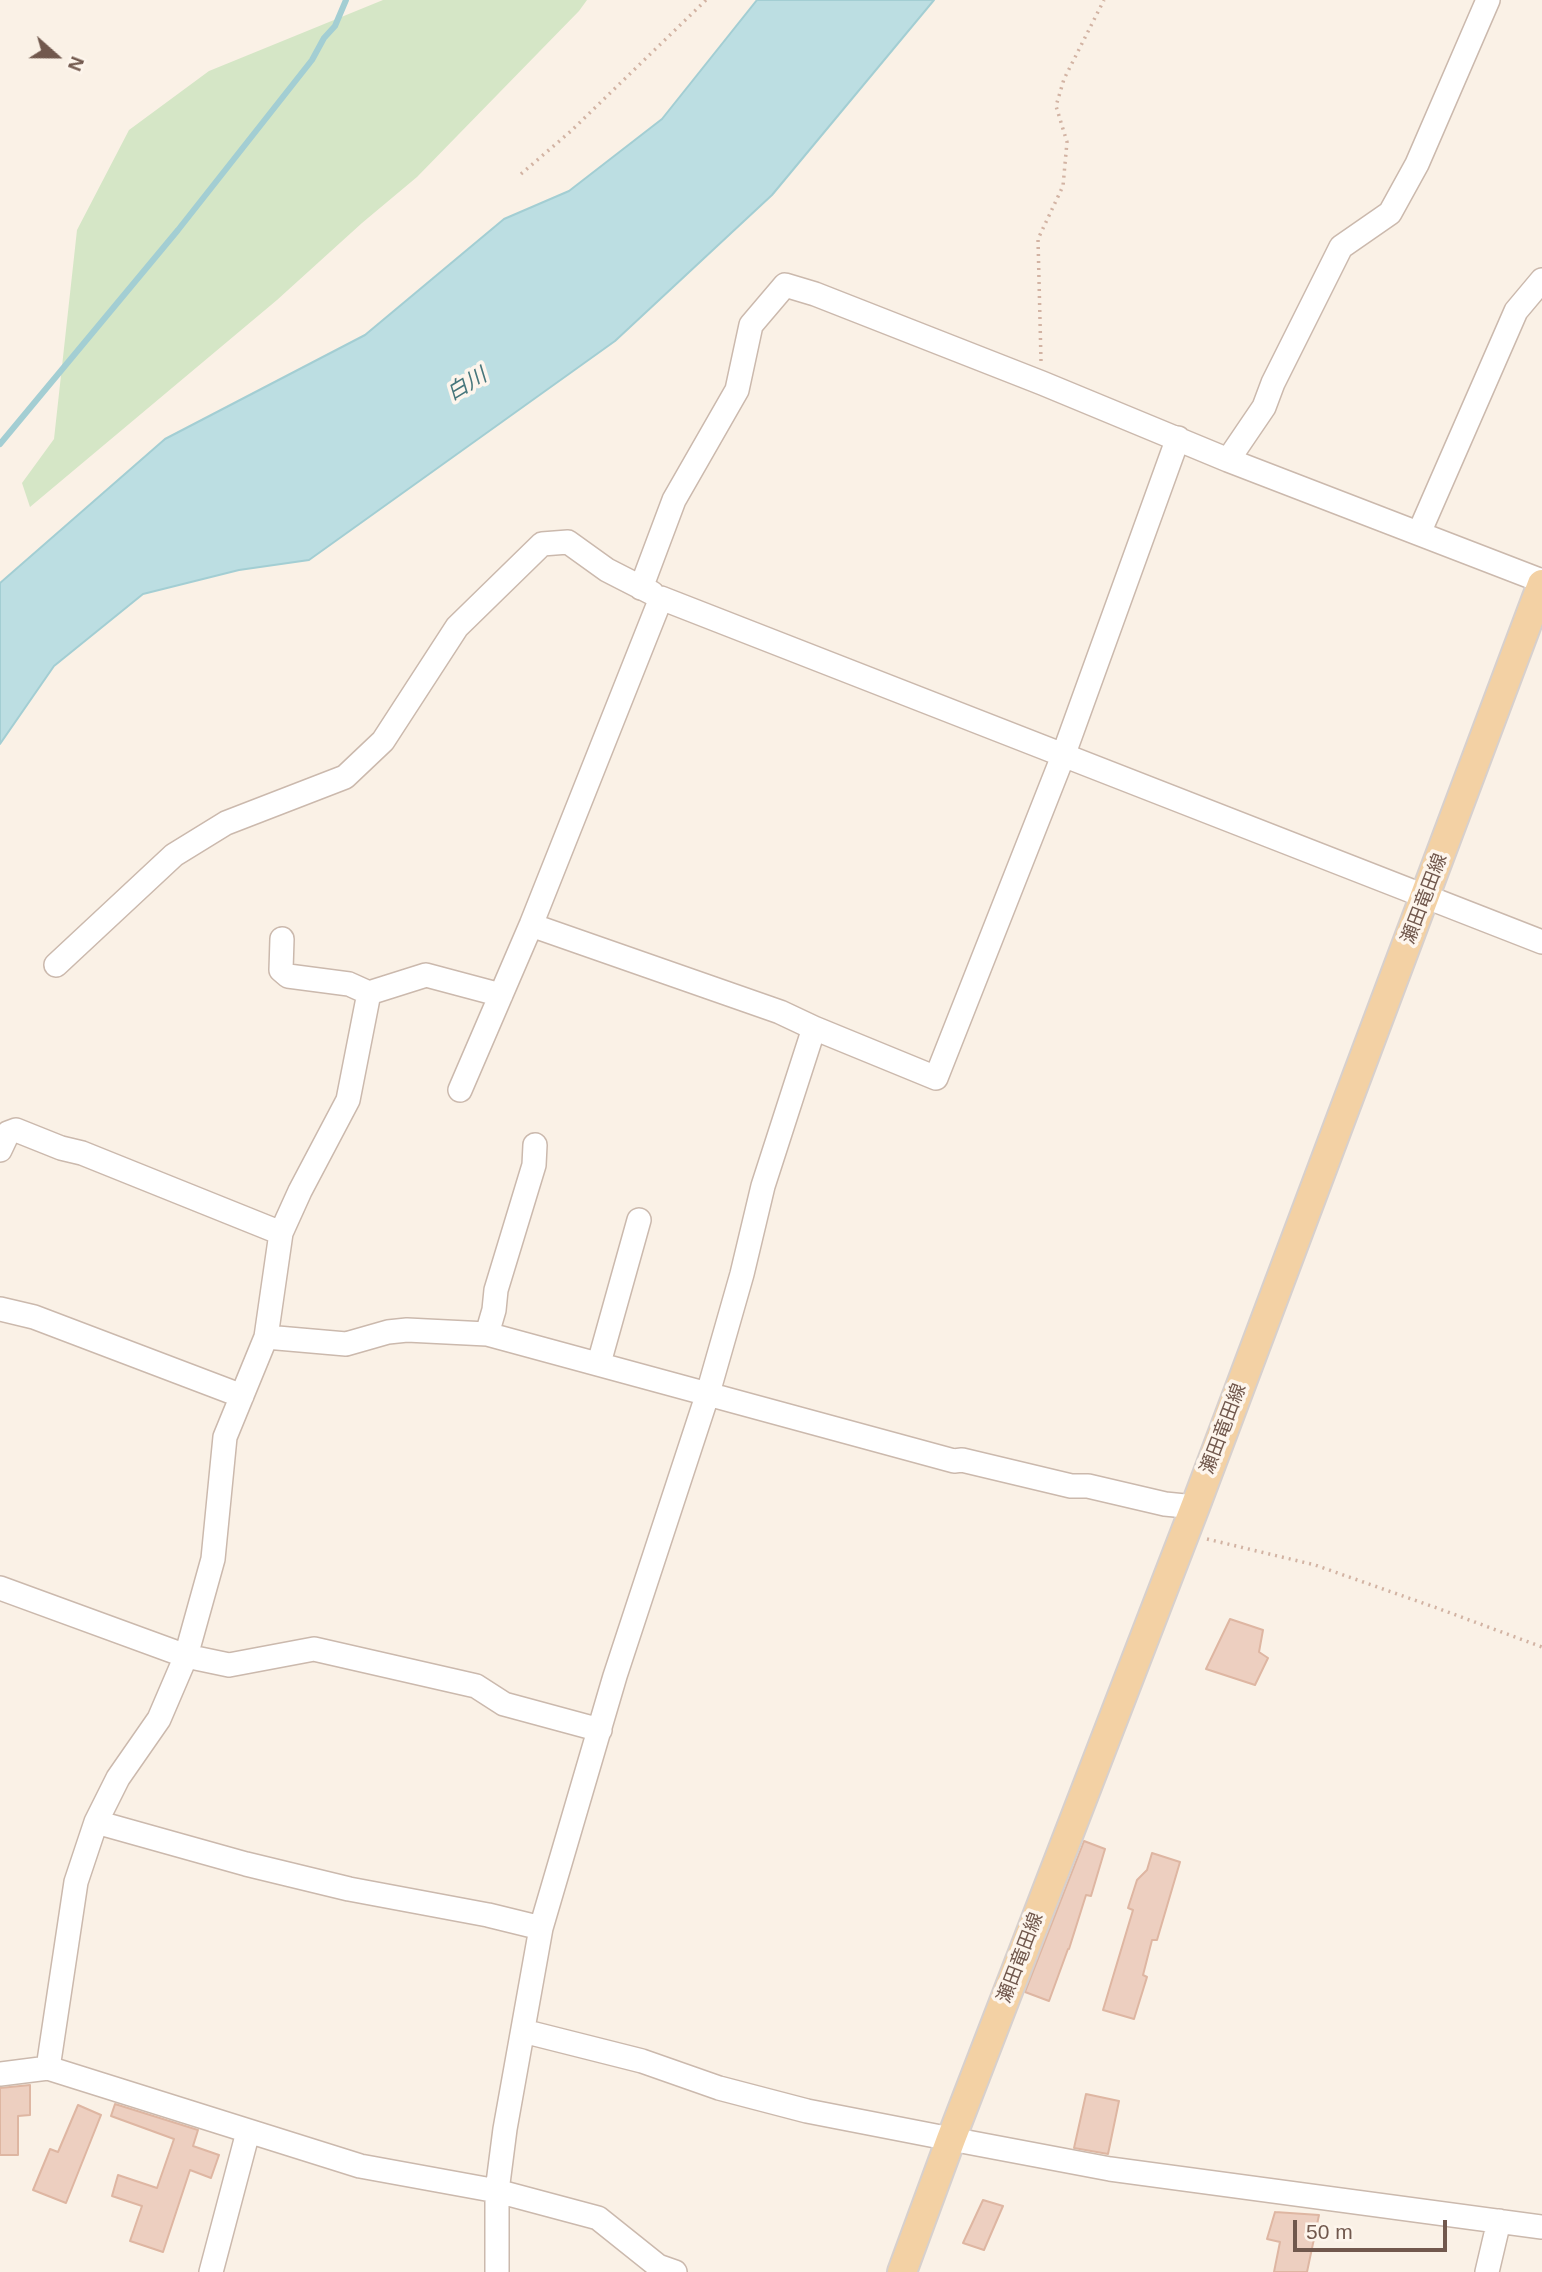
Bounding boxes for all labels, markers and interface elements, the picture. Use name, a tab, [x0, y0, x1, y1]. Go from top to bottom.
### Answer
north arrow	[21, 21, 91, 91]
text: N	[64, 54, 88, 74]
water label: 白川	[443, 363, 491, 407]
street label: 瀬田竜田線	[1397, 851, 1453, 947]
street label: 瀬田竜田線	[1196, 1381, 1252, 1477]
street label: 瀬田竜田線	[993, 1910, 1049, 2006]
scale bar	[1297, 2206, 1451, 2250]
text: 50 m	[1306, 2220, 1353, 2243]

